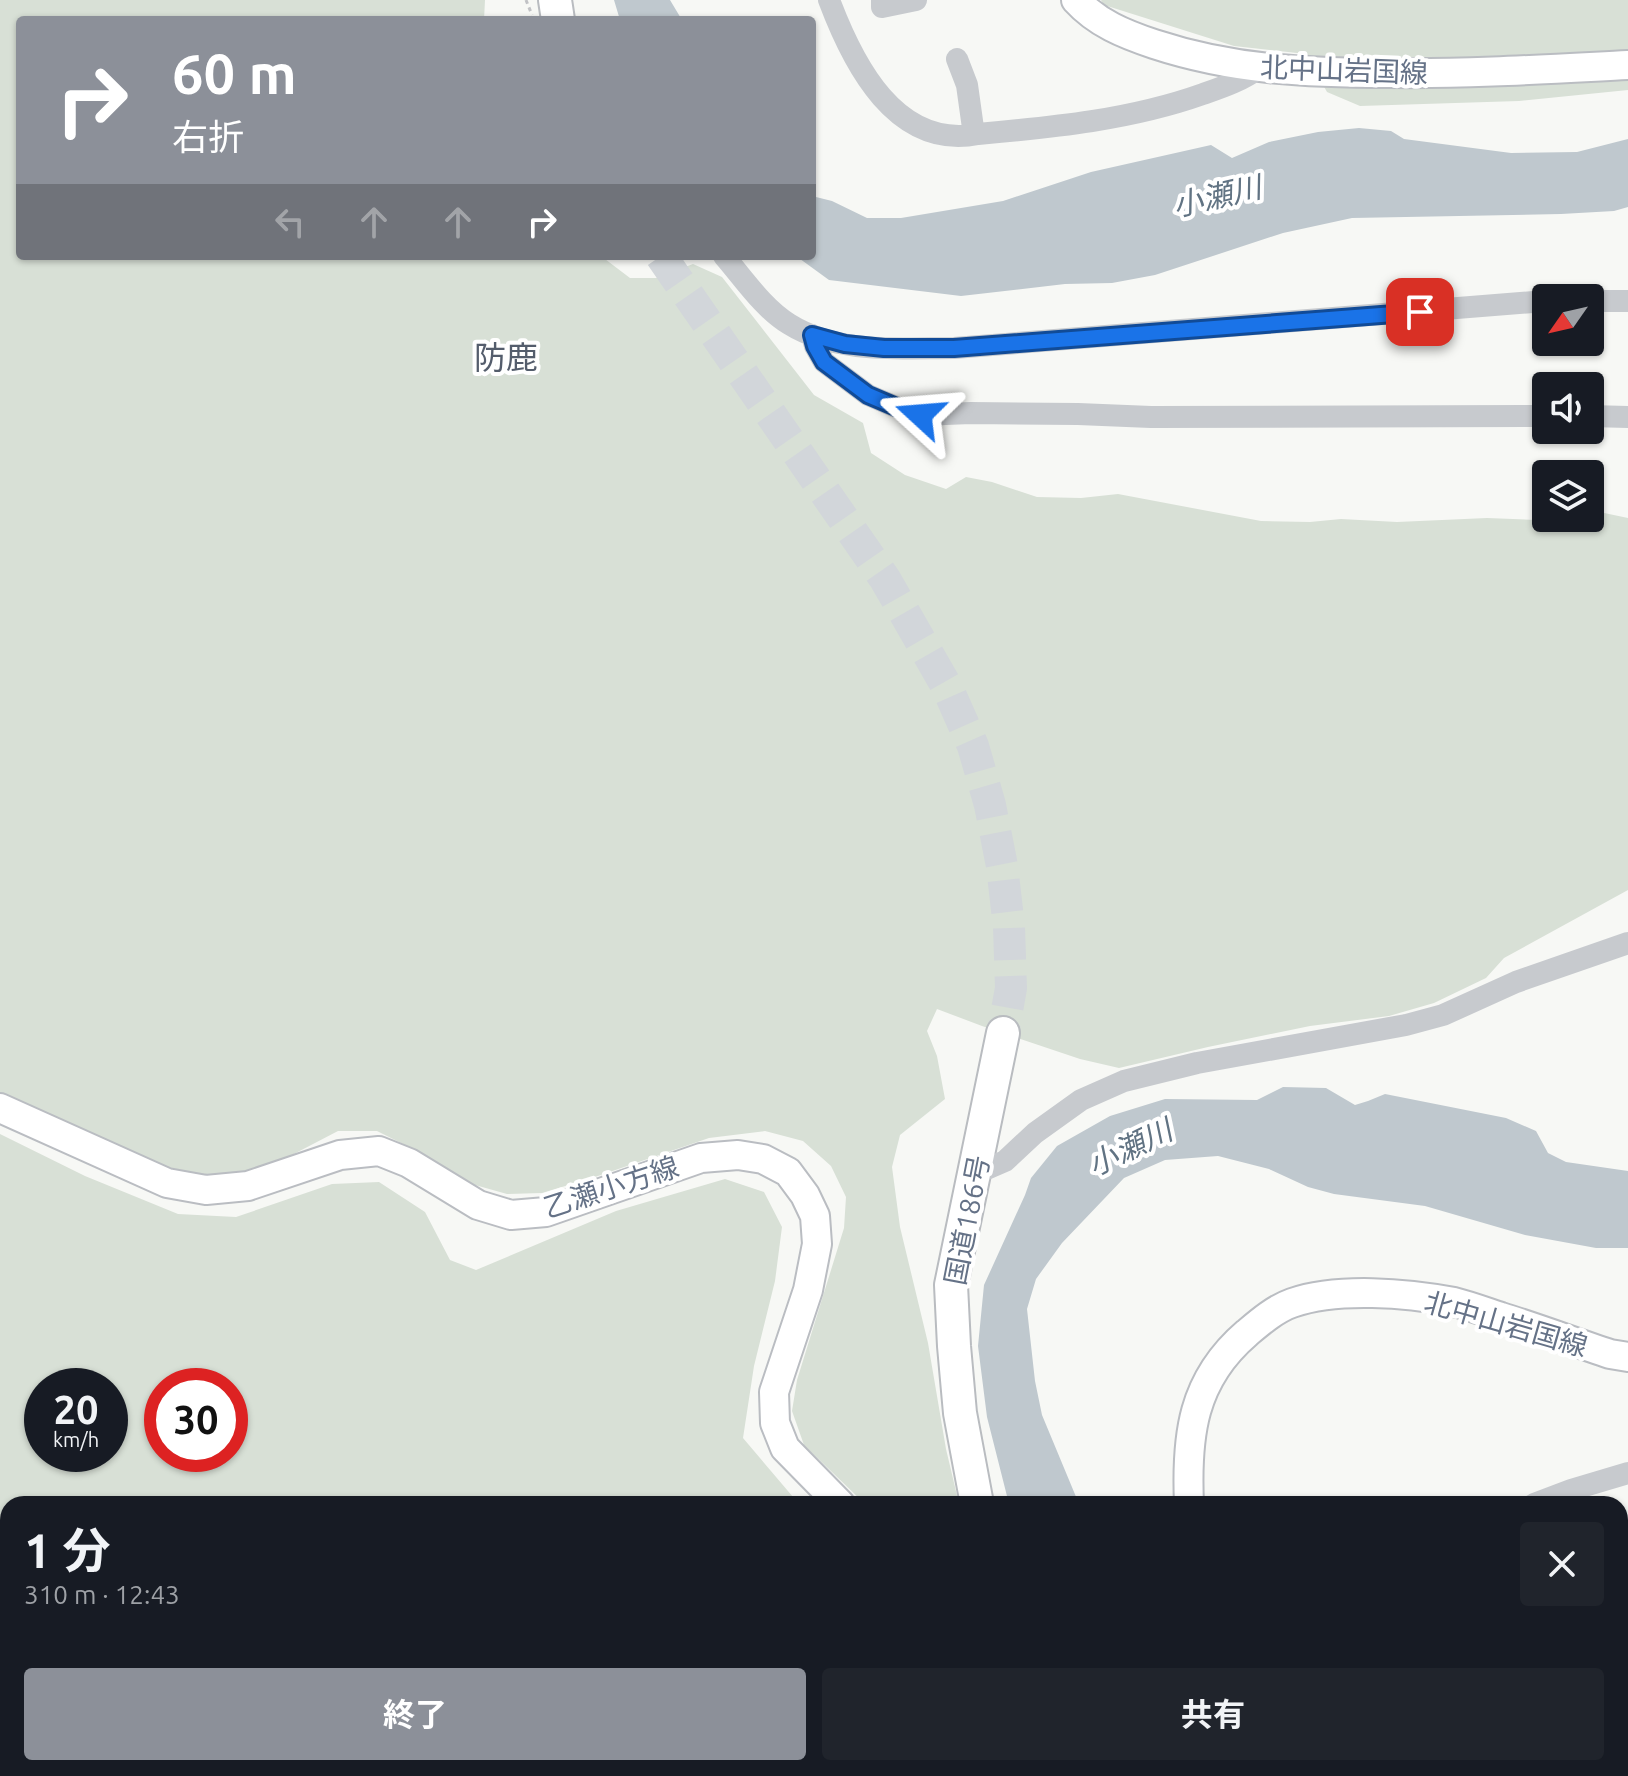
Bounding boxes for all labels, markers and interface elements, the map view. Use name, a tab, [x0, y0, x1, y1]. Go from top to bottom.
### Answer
text: 60 m	[172, 42, 297, 105]
icon: right	[40, 48, 144, 152]
street label: 北中山岩国線	[1260, 51, 1429, 88]
text: 右折	[172, 116, 244, 157]
water label: 小瀬川	[1169, 169, 1267, 223]
icon: left	[268, 200, 312, 244]
icon: ahead	[352, 200, 396, 244]
icon: ahead	[436, 200, 480, 244]
icon: right	[520, 200, 564, 244]
pin	[1386, 278, 1454, 346]
north arrow	[1532, 284, 1604, 356]
map controls	[1532, 284, 1604, 532]
icon: arrive	[1398, 290, 1442, 334]
district label: 防鹿	[474, 339, 538, 375]
button: sound	[1532, 372, 1604, 444]
position arrow	[878, 373, 962, 457]
button: layers	[1532, 460, 1604, 532]
water label: 小瀬川	[1082, 1111, 1180, 1182]
street label: 乙瀬小方線	[539, 1150, 682, 1223]
street label: 国道186号	[939, 1152, 994, 1287]
street label: 北中山岩国線	[1421, 1285, 1591, 1362]
speed limit sign: 30	[144, 1368, 248, 1472]
text: 20	[53, 1387, 99, 1432]
text: km/h	[53, 1428, 99, 1451]
button: close	[1520, 1522, 1604, 1606]
text: 1 分	[24, 1523, 110, 1577]
text: 310 m · 12:43	[24, 1580, 180, 1609]
button: 終了	[24, 1668, 806, 1760]
button: 共有	[822, 1668, 1604, 1760]

